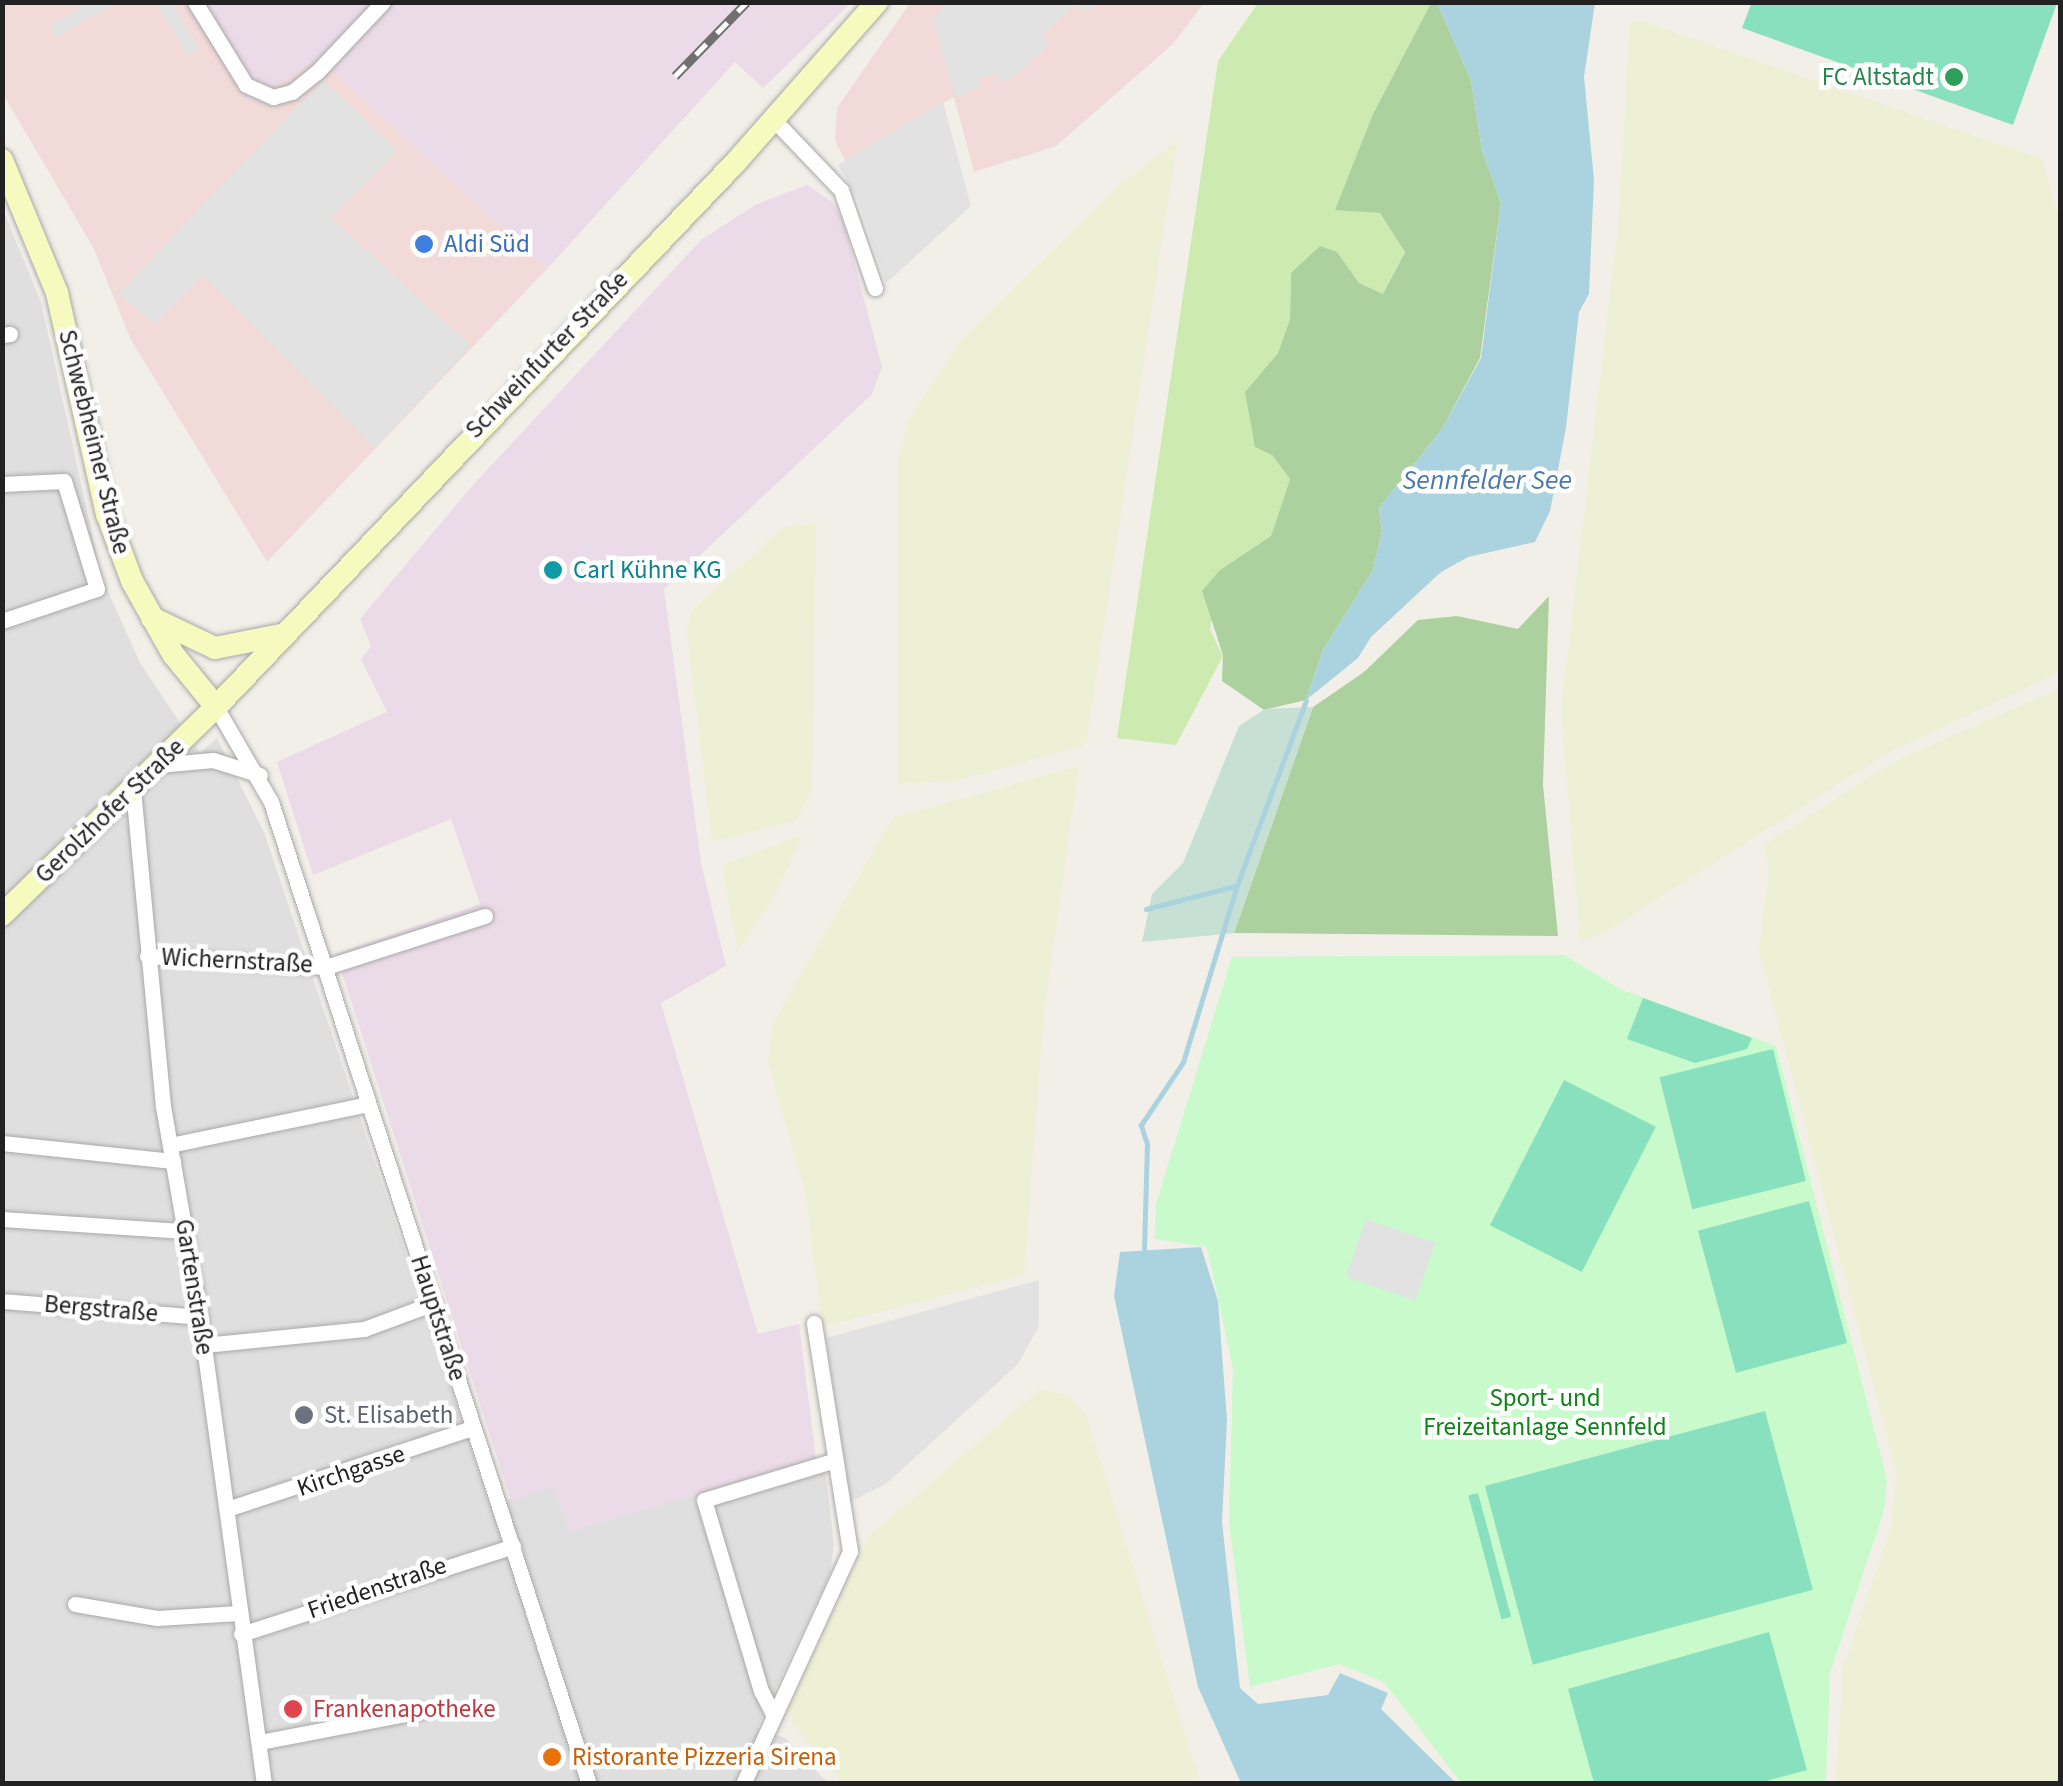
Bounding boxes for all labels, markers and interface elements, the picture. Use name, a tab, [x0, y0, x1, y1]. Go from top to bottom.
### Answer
place label: FC Altstadt	[1822, 62, 1934, 92]
marker: FC Altstadt	[1943, 66, 1965, 88]
place label: Aldi Süd	[444, 229, 530, 259]
marker: Aldi Süd	[413, 233, 435, 255]
street label: Schweinfurter Straße	[459, 265, 635, 445]
street label: Schwebheimer Straße	[52, 327, 136, 557]
water label: Sennfelder See	[1402, 463, 1572, 497]
place label: Carl Kühne KG	[573, 555, 722, 585]
marker: Carl Kühne KG	[542, 559, 564, 581]
street label: Gerolzhofer Straße	[29, 732, 191, 890]
street label: Wichernstraße	[161, 942, 313, 980]
street label: Gartenstraße	[168, 1217, 220, 1357]
street label: Hauptstraße	[404, 1252, 472, 1384]
street label: Bergstraße	[43, 1289, 159, 1329]
park label: Sport- und Freizeitanlage Sennfeld	[1423, 1384, 1667, 1443]
place label: St. Elisabeth	[324, 1400, 453, 1430]
marker: St. Elisabeth	[293, 1404, 315, 1426]
street label: Kirchgasse	[293, 1439, 409, 1503]
street label: Friedenstraße	[304, 1550, 450, 1626]
place label: Frankenapotheke	[313, 1694, 496, 1724]
marker: Frankenapotheke	[282, 1698, 304, 1720]
place label: Ristorante Pizzeria Sirena	[572, 1742, 837, 1772]
marker: Ristorante Pizzeria Sirena	[541, 1746, 563, 1768]

